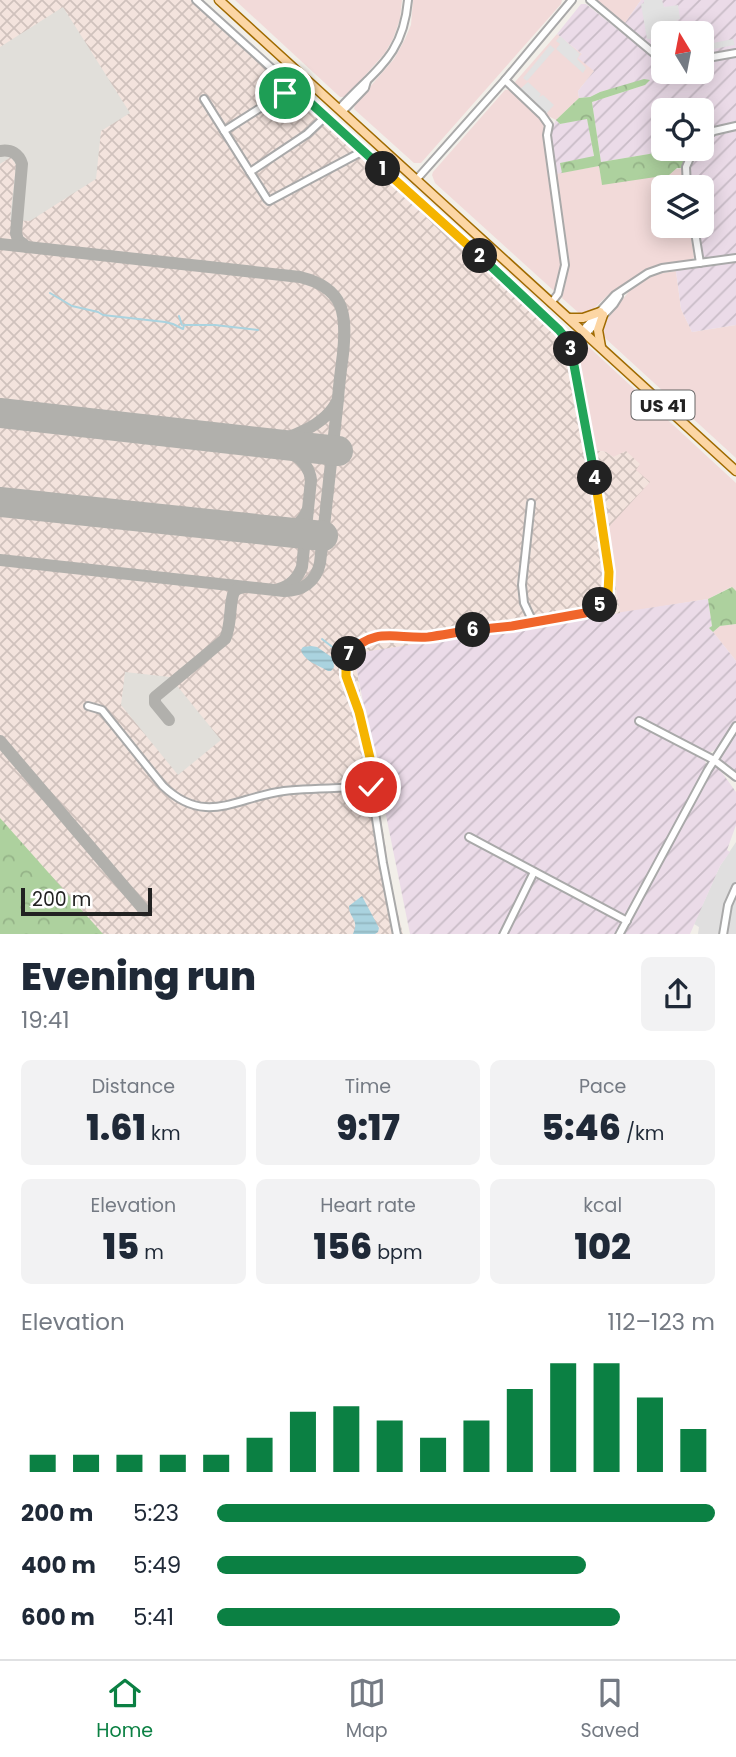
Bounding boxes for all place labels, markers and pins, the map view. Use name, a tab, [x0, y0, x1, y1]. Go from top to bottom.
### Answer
pin	[255, 63, 315, 123]
pin: 1	[366, 152, 400, 186]
pin: 2	[462, 238, 498, 274]
pin: 3	[554, 332, 588, 366]
pin: 4	[578, 461, 612, 496]
pin: 5	[582, 588, 618, 622]
pin: 6	[456, 612, 490, 648]
pin: 7	[332, 636, 366, 672]
pin	[341, 757, 401, 817]

